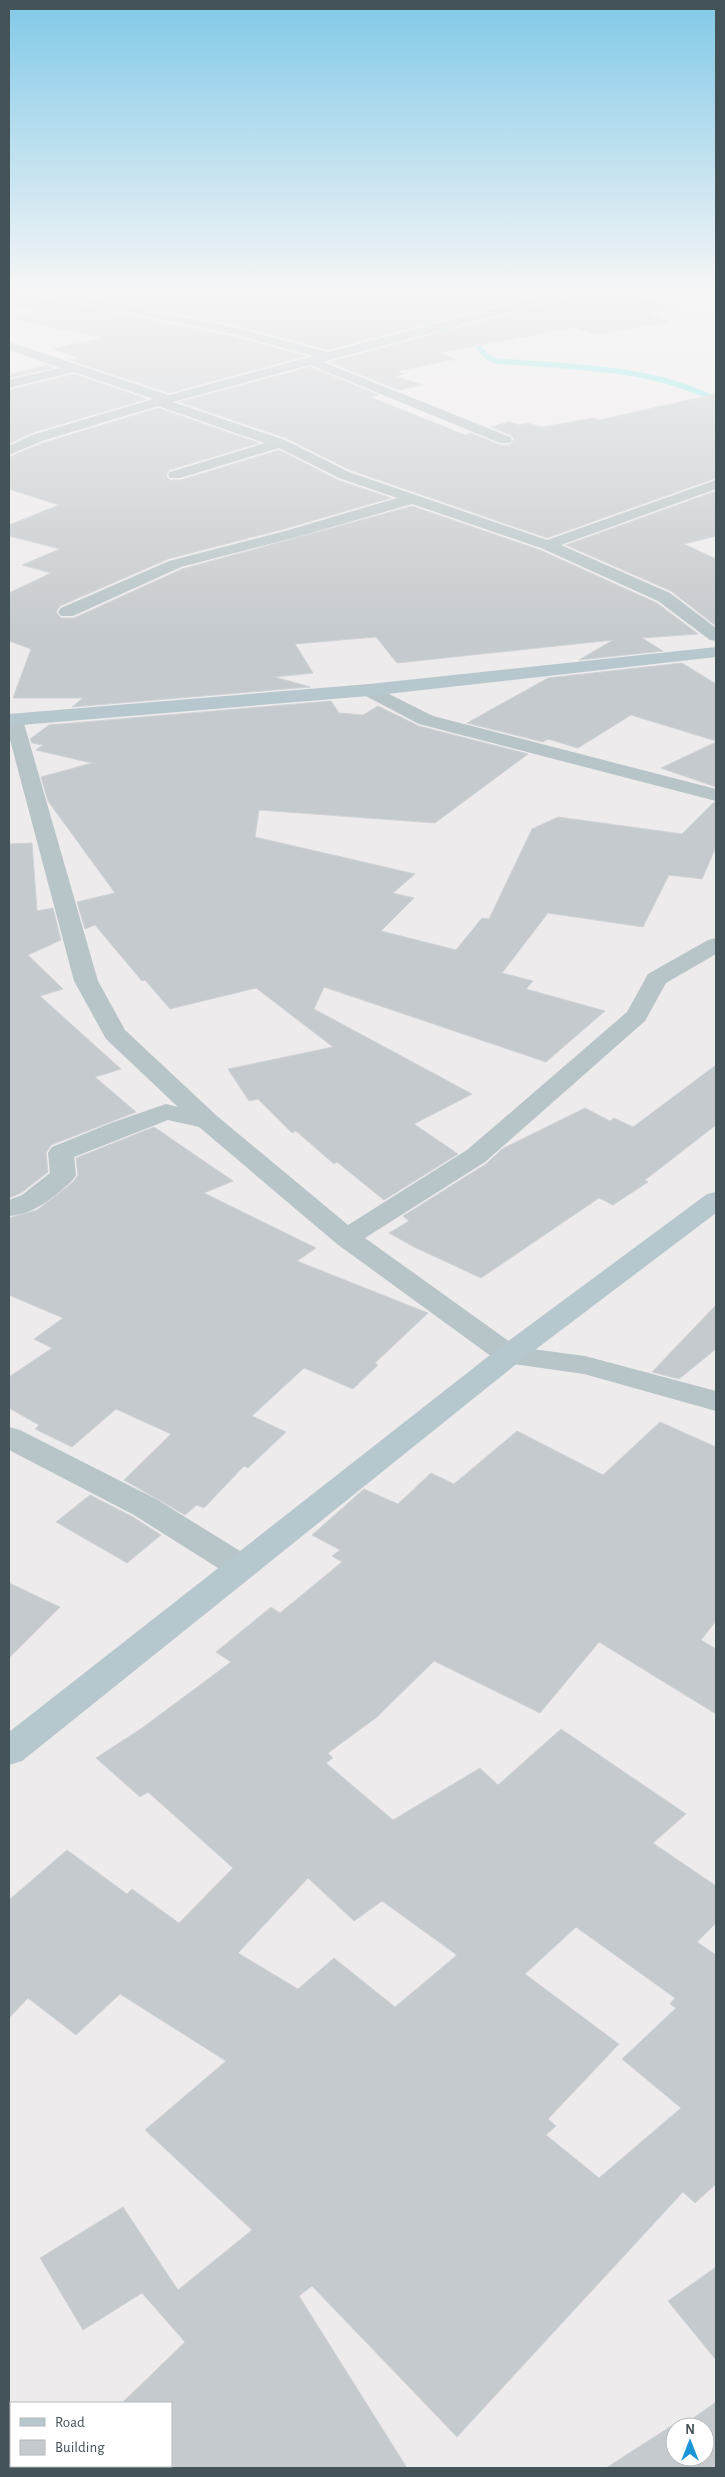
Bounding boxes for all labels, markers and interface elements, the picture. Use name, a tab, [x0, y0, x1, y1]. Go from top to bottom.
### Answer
legend	[10, 2402, 172, 2467]
text: Road	[55, 2415, 85, 2430]
north arrow	[665, 2417, 715, 2467]
text: N	[685, 2423, 695, 2437]
text: Building	[55, 2440, 105, 2455]

